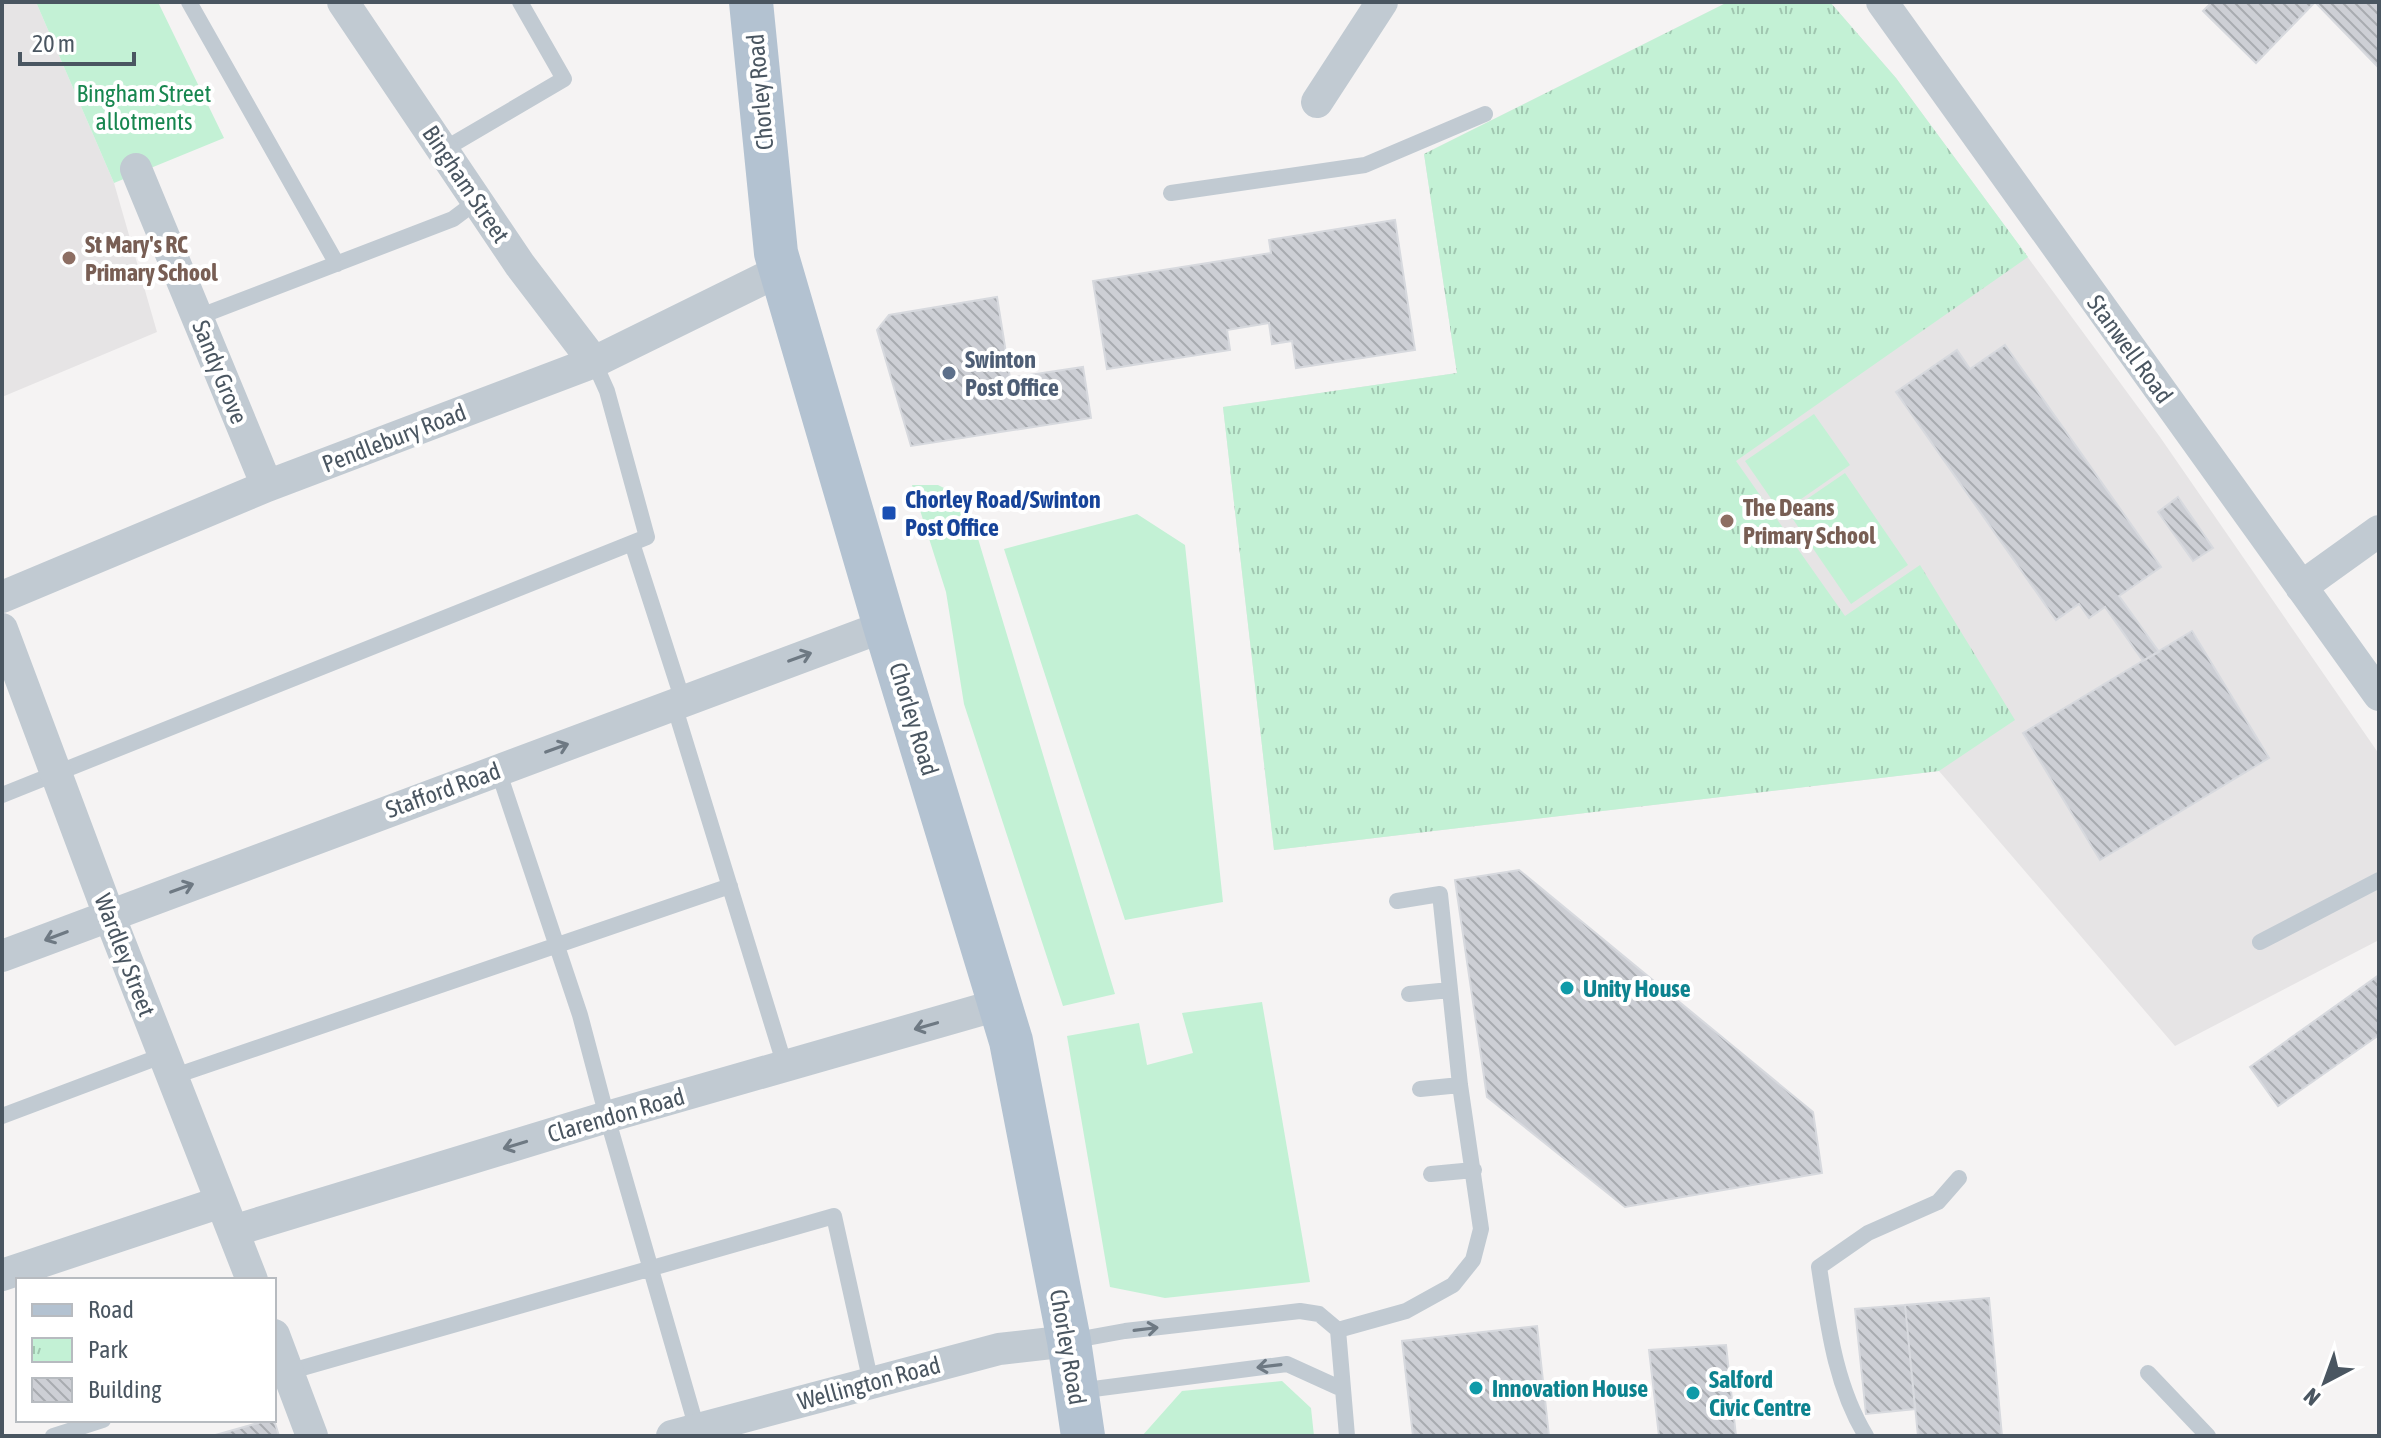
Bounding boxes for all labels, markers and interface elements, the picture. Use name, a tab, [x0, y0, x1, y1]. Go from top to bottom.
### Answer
scale bar	[20, 16, 134, 66]
text: 20 m	[32, 30, 75, 57]
street label: Chorley Road	[741, 33, 779, 151]
park label: Bingham Street allotments	[77, 80, 212, 135]
street label: Bingham Street	[417, 121, 515, 248]
place label: St Mary's RC Primary School	[85, 231, 218, 286]
marker: St Mary's RC Primary School	[60, 249, 78, 267]
street label: Stanwell Road	[2082, 290, 2178, 408]
street label: Sandy Grove	[187, 316, 253, 428]
place label: Swinton Post Office	[965, 346, 1059, 401]
marker: Swinton Post Office	[940, 364, 958, 382]
street label: Pendlebury Road	[318, 398, 470, 478]
place label: Chorley Road/Swinton Post Office	[905, 486, 1101, 541]
place label: The Deans Primary School	[1743, 494, 1876, 549]
marker: Chorley Road/Swinton Post Office	[880, 504, 898, 522]
marker: The Deans Primary School	[1718, 512, 1736, 530]
one-way arrow	[787, 649, 812, 663]
street label: Chorley Road	[884, 659, 944, 779]
one-way arrow	[544, 740, 569, 754]
street label: Stafford Road	[382, 757, 504, 823]
one-way arrow	[169, 880, 194, 894]
street label: Wardley Street	[89, 890, 161, 1020]
one-way arrow	[43, 929, 68, 944]
place label: Unity House	[1583, 975, 1691, 1002]
marker: Unity House	[1558, 979, 1576, 997]
one-way arrow	[914, 1019, 940, 1034]
street label: Clarendon Road	[544, 1083, 688, 1147]
one-way arrow	[503, 1139, 528, 1153]
legend	[16, 1278, 276, 1422]
street label: Chorley Road	[1045, 1287, 1091, 1407]
text: Road	[88, 1296, 134, 1323]
one-way arrow	[1132, 1321, 1159, 1336]
text: Park	[88, 1336, 129, 1363]
north arrow	[2285, 1342, 2365, 1422]
street label: Wellington Road	[795, 1351, 943, 1415]
one-way arrow	[1256, 1359, 1283, 1374]
place label: Salford Civic Centre	[1709, 1366, 1811, 1421]
place label: Innovation House	[1492, 1375, 1648, 1402]
text: Building	[88, 1376, 162, 1403]
marker: Innovation House	[1467, 1379, 1485, 1397]
text: N	[2298, 1383, 2325, 1411]
marker: Salford Civic Centre	[1684, 1384, 1702, 1402]

